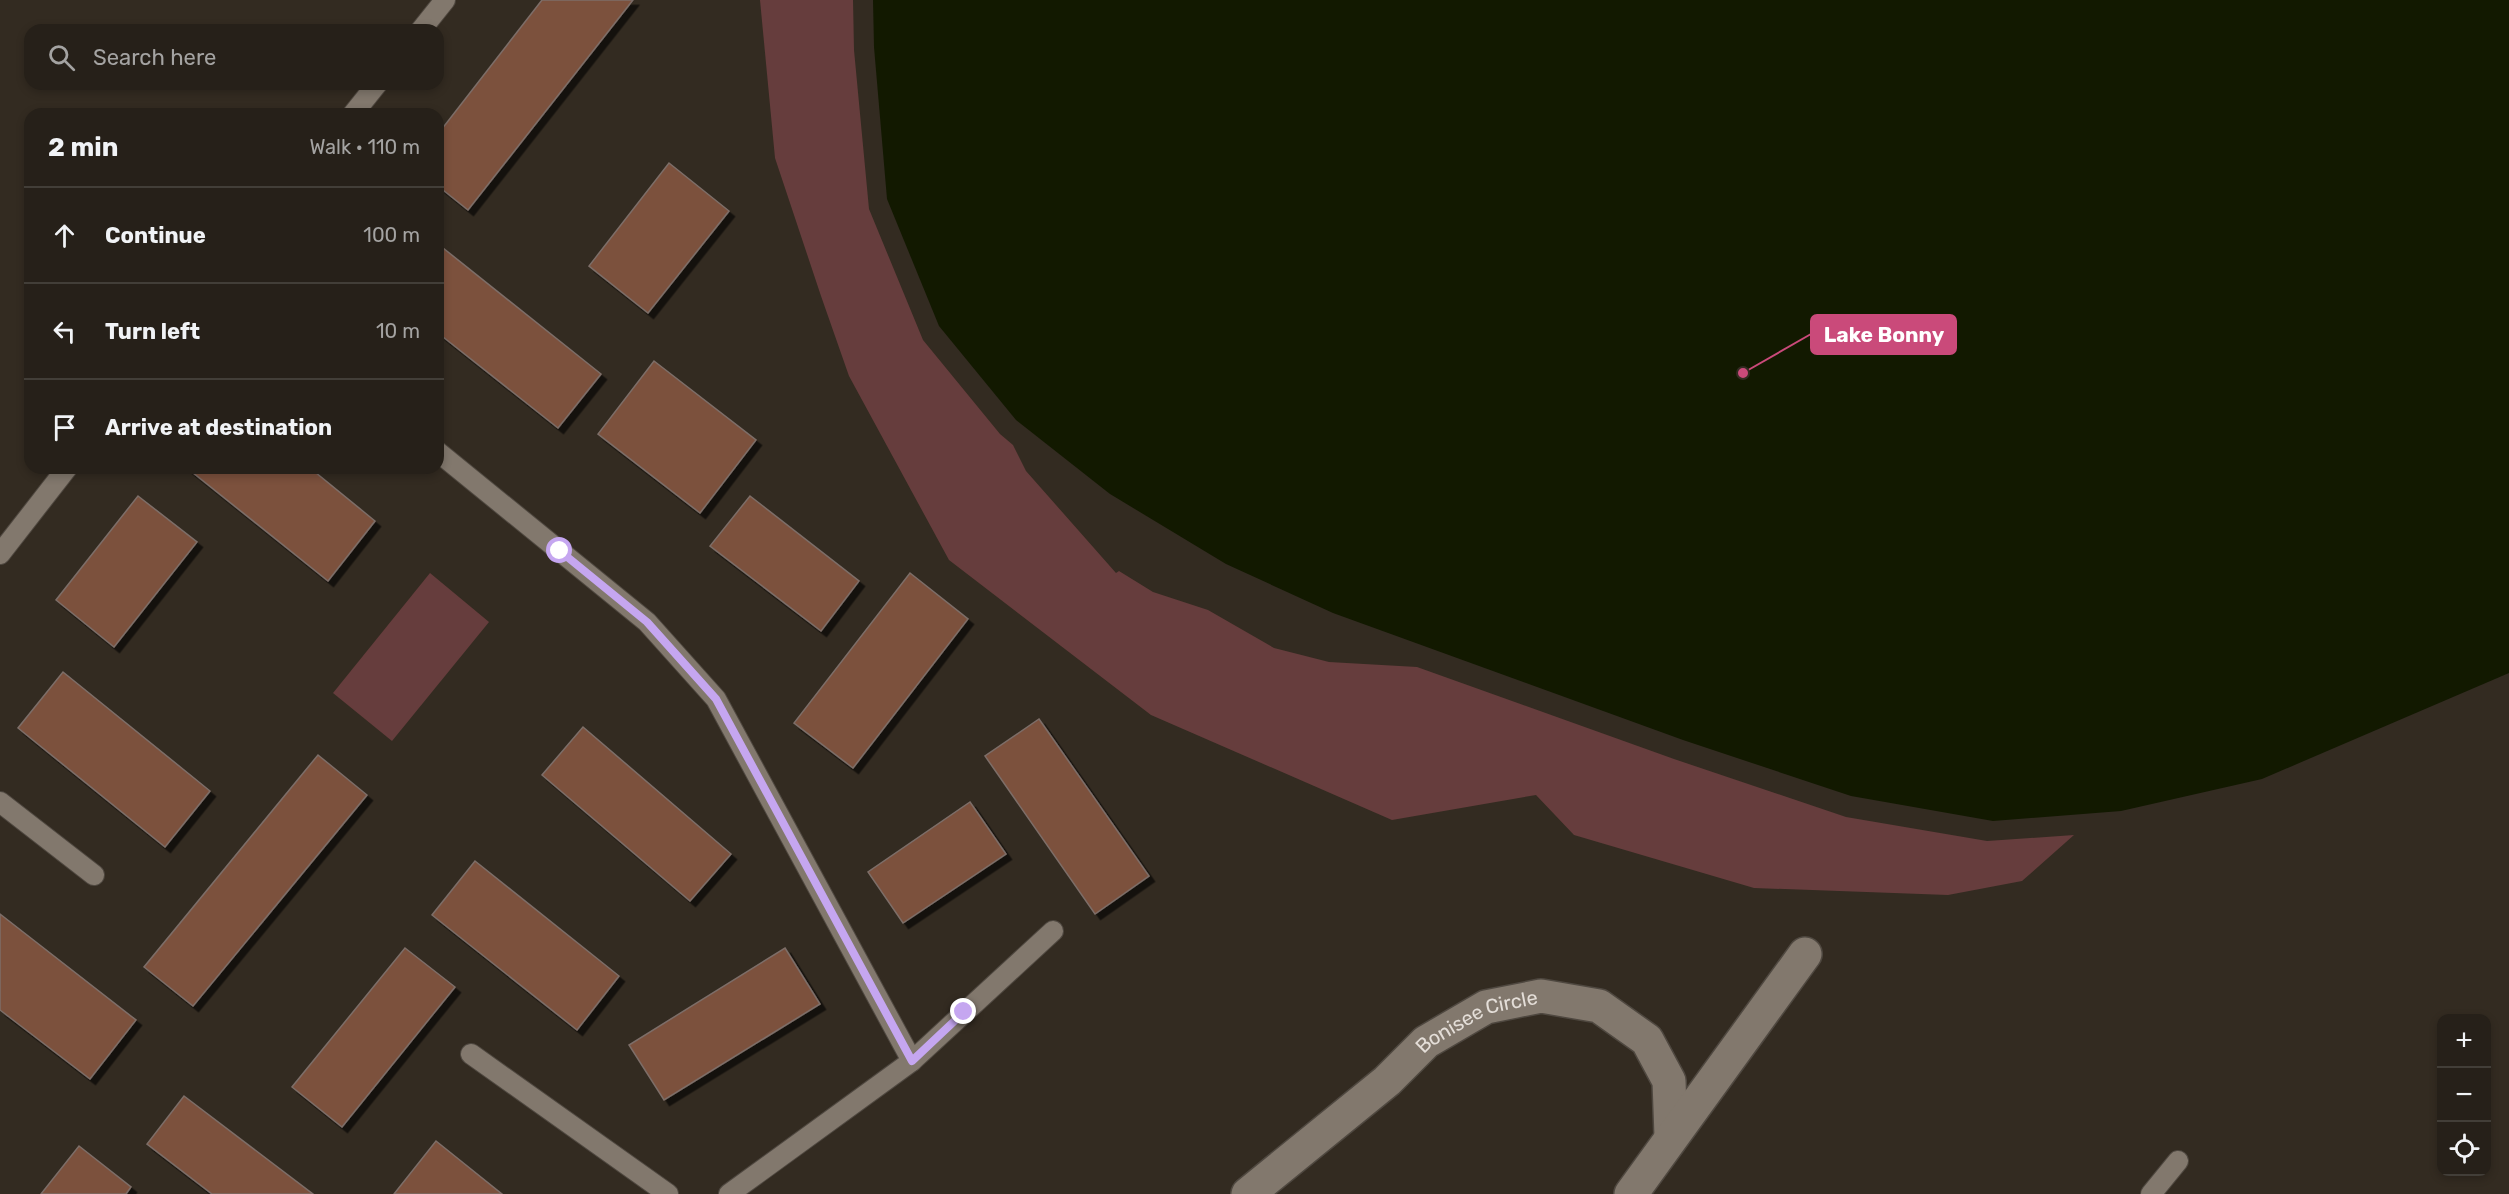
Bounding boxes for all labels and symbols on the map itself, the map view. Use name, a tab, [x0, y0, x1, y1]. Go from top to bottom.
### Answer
callout: Lake Bonny	[1811, 315, 1956, 354]
text: Lake Bonny	[1824, 322, 1945, 347]
route start	[546, 537, 572, 563]
street label: Bonisee Circle	[1410, 985, 1540, 1058]
route end	[950, 998, 976, 1024]

